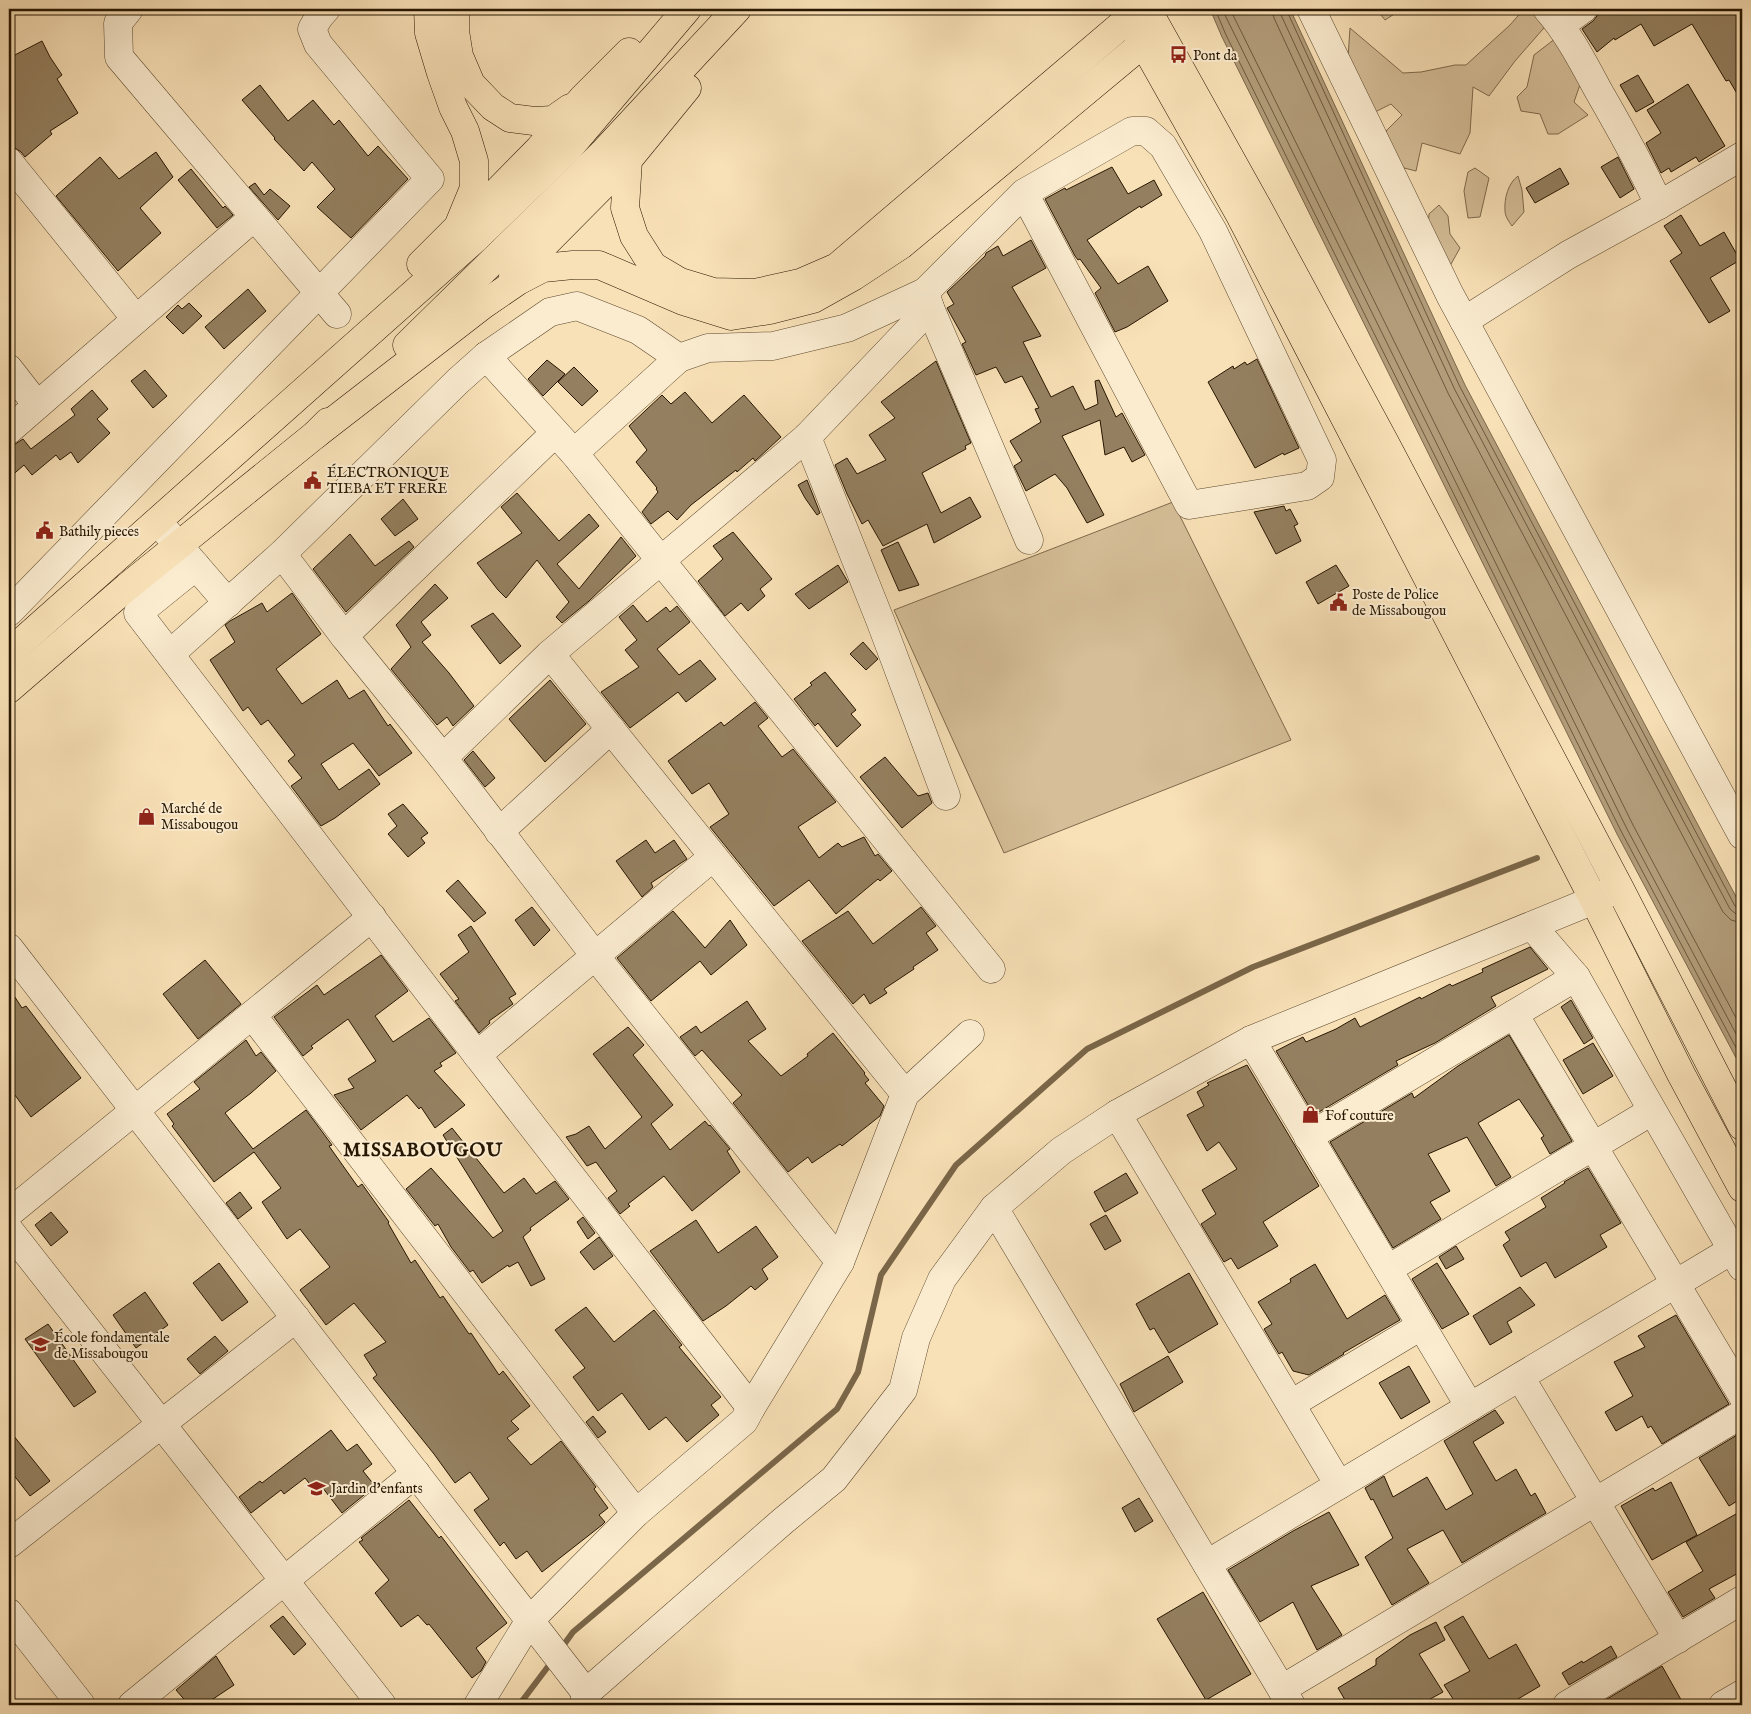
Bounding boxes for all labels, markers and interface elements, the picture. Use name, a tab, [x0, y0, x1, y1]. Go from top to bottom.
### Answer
bus stop icon: Pont da	[1169, 45, 1189, 65]
place label: Pont da	[1193, 47, 1238, 65]
place label: ÉLECTRONIQUE TIEBA ET FRERE	[327, 463, 449, 498]
public building icon: ÉLECTRONIQUE TIEBA ET FRERE	[303, 470, 323, 490]
public building icon: Bathily pieces	[35, 521, 55, 541]
place label: Bathily pieces	[59, 523, 139, 541]
place label: Poste de Police de Missabougou	[1352, 586, 1446, 620]
public building icon: Poste de Police de Missabougou	[1328, 592, 1348, 612]
place label: Marché de Missabougou	[161, 800, 238, 834]
shop icon: Marché de Missabougou	[137, 806, 157, 826]
shop icon: Fof couture	[1301, 1105, 1321, 1125]
place label: Fof couture	[1325, 1107, 1394, 1125]
district label: MISSABOUGOU	[343, 1139, 503, 1163]
place label: École fondamentale de Missabougou	[54, 1328, 170, 1363]
school or university icon: École fondamentale de Missabougou	[30, 1335, 50, 1355]
school or university icon: Jardin d'enfants	[307, 1478, 327, 1498]
place label: Jardin d'enfants	[329, 1480, 423, 1498]

